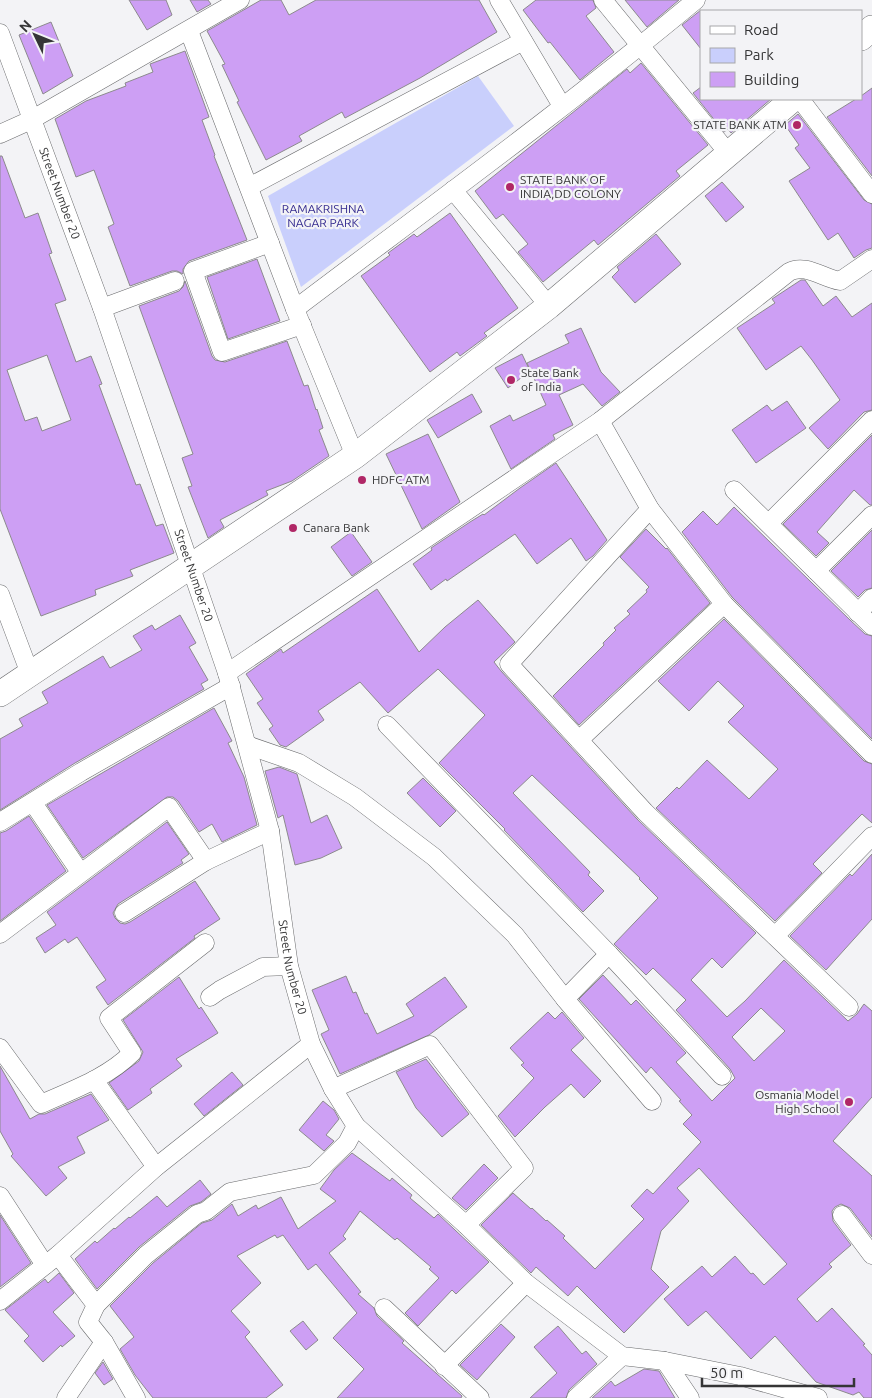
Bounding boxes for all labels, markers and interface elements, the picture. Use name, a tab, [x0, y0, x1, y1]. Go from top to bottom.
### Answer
north arrow	[10, 10, 60, 60]
legend	[700, 10, 862, 100]
text: N	[16, 17, 35, 35]
text: Road	[744, 21, 779, 38]
text: Park	[744, 46, 774, 63]
text: Building	[744, 71, 799, 88]
place label: STATE BANK ATM	[693, 118, 787, 131]
marker: STATE BANK ATM	[791, 119, 803, 131]
street label: Street Number 20	[37, 146, 83, 241]
place label: STATE BANK OF INDIA,DD COLONY	[520, 173, 621, 200]
marker: STATE BANK OF INDIA,DD COLONY	[504, 181, 516, 193]
park label: RAMAKRISHNA NAGAR PARK	[282, 202, 365, 229]
place label: State Bank of India	[521, 366, 579, 393]
marker: State Bank of India	[505, 374, 517, 386]
place label: HDFC ATM	[372, 473, 429, 486]
marker: HDFC ATM	[356, 474, 368, 486]
place label: Canara Bank	[303, 521, 370, 534]
marker: Canara Bank	[287, 522, 299, 534]
street label: Street Number 20	[172, 527, 216, 623]
street label: Street Number 20	[277, 919, 309, 1016]
place label: Osmania Model High School	[755, 1088, 839, 1115]
marker: Osmania Model High School	[843, 1096, 855, 1108]
scale bar	[702, 1356, 854, 1388]
text: 50 m	[710, 1364, 743, 1381]

